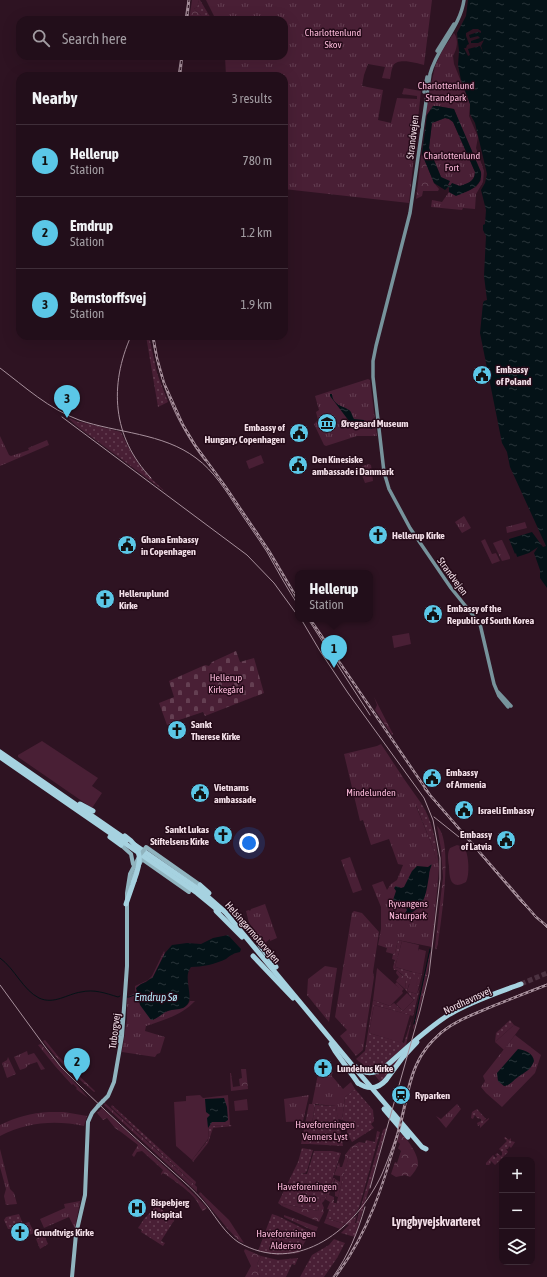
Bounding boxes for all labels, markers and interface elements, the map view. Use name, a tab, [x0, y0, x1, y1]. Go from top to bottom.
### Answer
search box	[16, 16, 288, 60]
icon: search	[30, 27, 52, 49]
park label: Charlottenlund Skov	[305, 27, 361, 50]
text: Search here	[62, 30, 127, 47]
park label: Charlottenlund Strandpark	[418, 80, 474, 103]
text: Nearby	[32, 88, 78, 108]
text: 3 results	[232, 91, 272, 106]
street label: Strandvejen	[404, 114, 421, 160]
text: Hellerup	[70, 145, 119, 162]
park label: Charlottenlund Fort	[424, 150, 480, 173]
text: 1	[42, 153, 48, 168]
text: 780 m	[243, 153, 272, 168]
text: Station	[70, 162, 104, 177]
text: Emdrup	[70, 217, 113, 234]
text: 2	[42, 225, 48, 240]
text: 1.2 km	[241, 225, 272, 240]
text: Station	[70, 234, 104, 249]
text: Bernstorffsvej	[70, 289, 146, 306]
text: 3	[42, 297, 48, 312]
text: 1.9 km	[241, 297, 272, 312]
text: Station	[70, 306, 104, 321]
public building icon: Embassy of Poland	[471, 364, 493, 386]
place label: Embassy of Poland	[496, 364, 531, 387]
pin: 3	[54, 385, 80, 418]
museum icon: Øregaard Museum	[316, 412, 338, 434]
place label: Øregaard Museum	[341, 418, 408, 429]
place label: Embassy of Hungary, Copenhagen	[205, 422, 285, 445]
public building icon: Embassy of Hungary, Copenhagen	[288, 422, 310, 444]
public building icon: Den Kinesiske ambassade i Danmark	[287, 454, 309, 476]
place label: Den Kinesiske ambassade i Danmark	[312, 454, 394, 477]
church icon: Hellerup Kirke	[367, 524, 389, 546]
place label: Hellerup Kirke	[392, 530, 445, 541]
public building icon: Ghana Embassy in Copenhagen	[116, 534, 138, 556]
place label: Ghana Embassy in Copenhagen	[141, 534, 200, 557]
street label: Strandvejen	[435, 555, 470, 598]
popup	[295, 570, 373, 622]
text: Hellerup	[310, 580, 358, 597]
church icon: Helleruplund Kirke	[94, 588, 116, 610]
place label: Helleruplund Kirke	[119, 588, 169, 611]
text: Station	[310, 597, 344, 612]
public building icon: Embassy of the Republic of South Korea	[422, 603, 444, 625]
place label: Embassy of the Republic of South Korea	[447, 603, 534, 626]
pin: 1	[321, 635, 347, 668]
park label: Hellerup Kirkegård	[208, 672, 244, 695]
church icon: Sankt Therese Kirke	[166, 719, 188, 741]
place label: Sankt Therese Kirke	[191, 719, 241, 742]
public building icon: Embassy of Armenia	[421, 767, 443, 789]
place label: Embassy of Armenia	[446, 767, 487, 790]
public building icon: Vietnams ambassade	[189, 782, 211, 804]
place label: Vietnams ambassade	[213, 782, 257, 805]
park label: Mindelunden	[346, 787, 396, 798]
public building icon: Israeli Embassy	[453, 799, 475, 821]
place label: Israeli Embassy	[478, 805, 535, 816]
place label: Sankt Lukas Stiftelsens Kirke	[150, 824, 209, 847]
church icon: Sankt Lukas Stiftelsens Kirke	[212, 824, 234, 846]
place label: Embassy of Latvia	[460, 829, 493, 852]
public building icon: Embassy of Latvia	[495, 829, 517, 851]
your location	[239, 833, 259, 853]
park label: Ryvangens Naturpark	[388, 898, 428, 921]
street label: Helsingørmotorvejen	[223, 899, 282, 965]
street label: Nordhavnsvej	[442, 985, 493, 1016]
water label: Emdrup Sø	[135, 991, 177, 1003]
street label: Tuborgvej	[107, 1013, 122, 1050]
pin: 2	[64, 1048, 90, 1081]
church icon: Lundehus Kirke	[312, 1057, 334, 1079]
place label: Lundehus Kirke	[337, 1063, 394, 1074]
station icon: Ryparken	[390, 1084, 412, 1106]
place label: Ryparken	[415, 1090, 450, 1101]
park label: Haveforeningen Venners Lyst	[295, 1119, 355, 1142]
map controls	[499, 1157, 535, 1265]
button: +	[499, 1157, 535, 1193]
park label: Haveforeningen Øbro	[277, 1181, 337, 1204]
button: −	[499, 1193, 535, 1229]
hospital icon: Bispebjerg Hospital	[126, 1197, 148, 1219]
place label: Bispebjerg Hospital	[151, 1197, 190, 1220]
district label: Lyngbyvejskvarteret	[392, 1215, 481, 1229]
church icon: Grundtvigs Kirke	[9, 1221, 31, 1243]
place label: Grundtvigs Kirke	[34, 1227, 95, 1238]
park label: Haveforeningen Aldersro	[256, 1228, 316, 1251]
button: layers	[499, 1229, 535, 1265]

